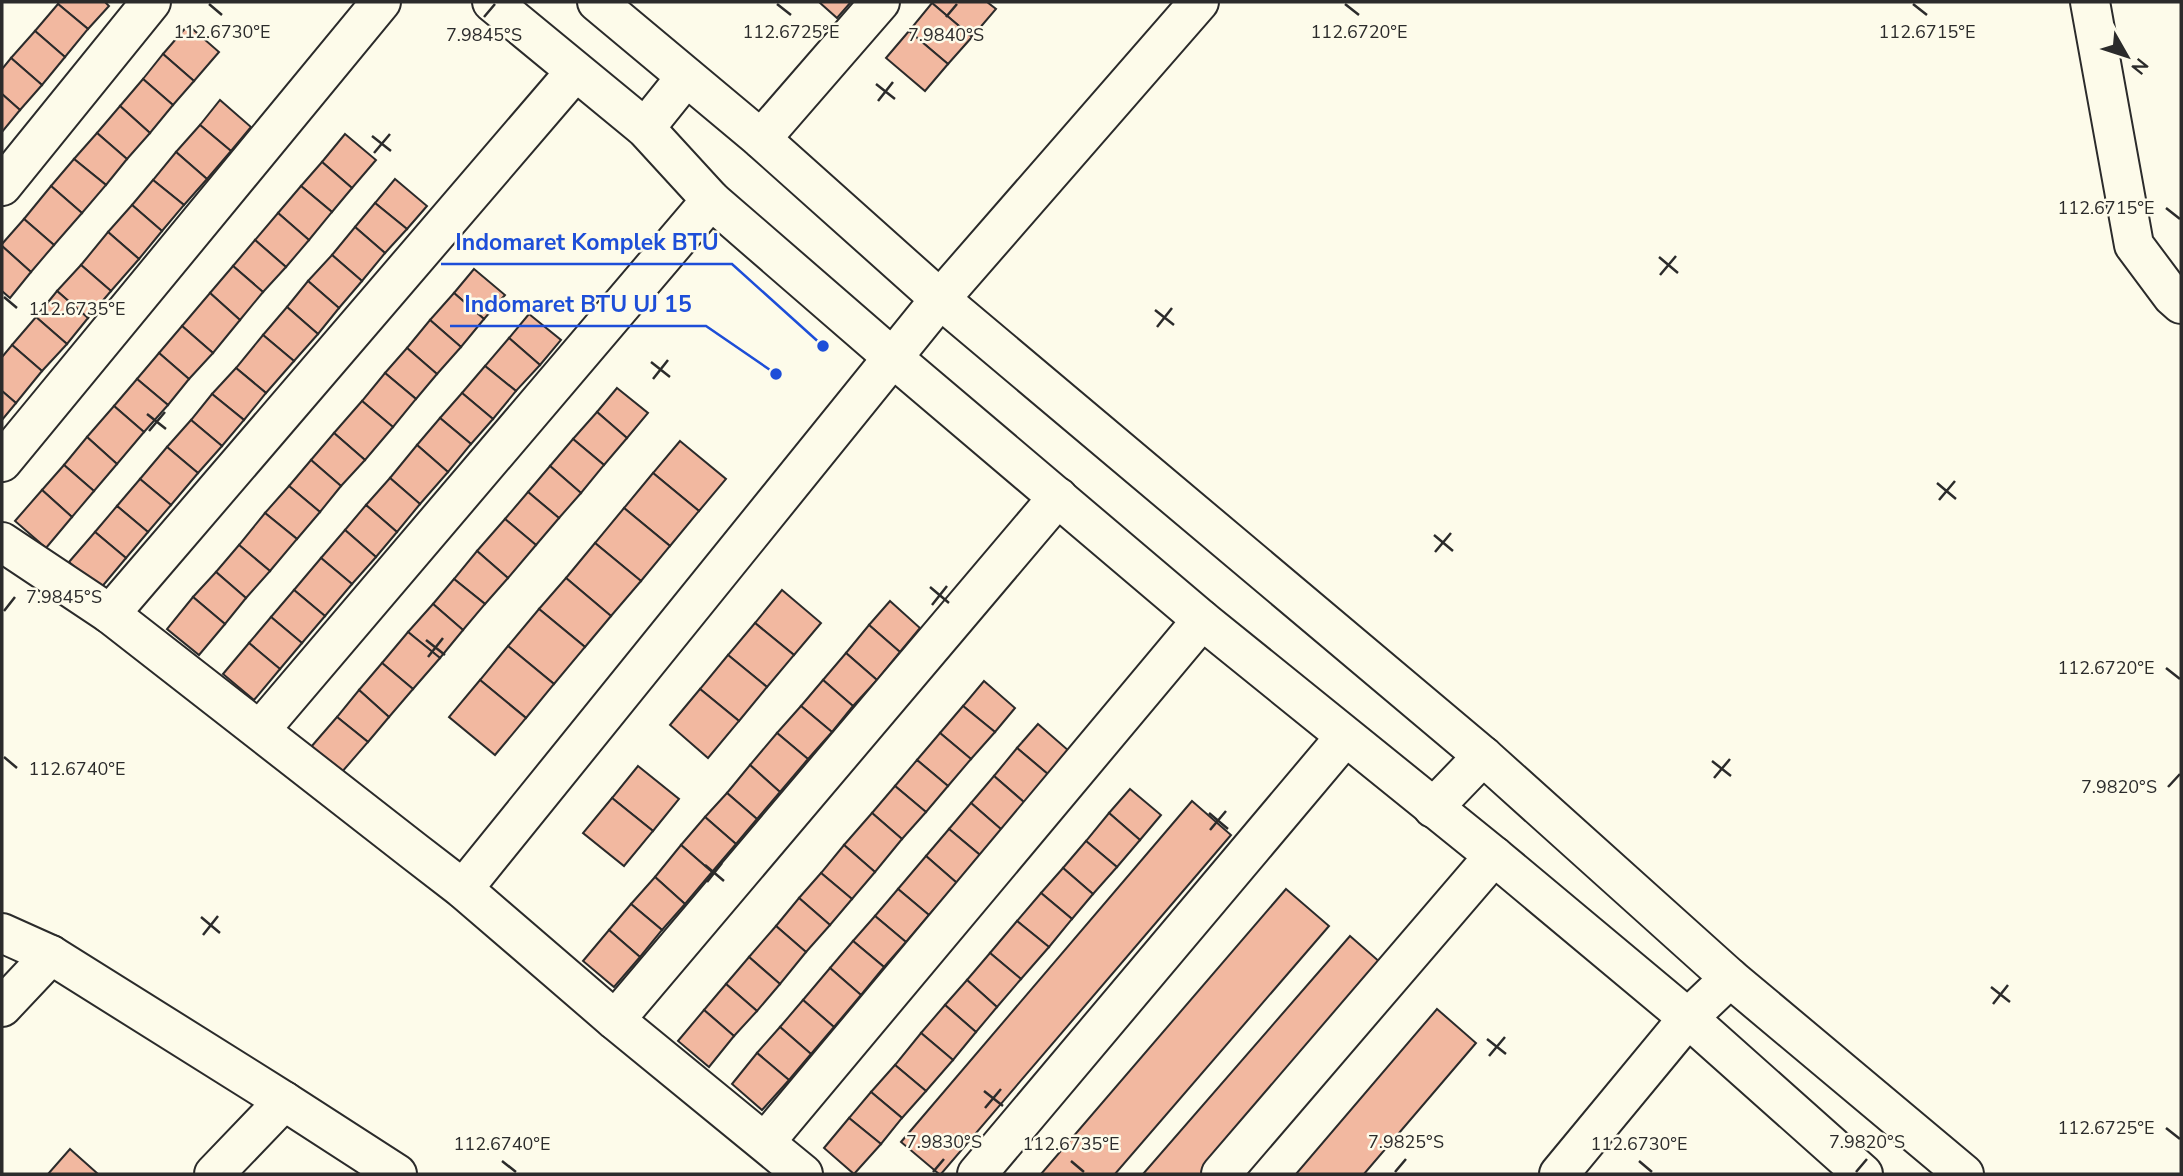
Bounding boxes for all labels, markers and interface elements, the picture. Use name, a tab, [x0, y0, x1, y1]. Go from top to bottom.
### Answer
text: 112.6730°E	[174, 20, 270, 44]
text: 112.6725°E	[743, 20, 839, 44]
text: 112.6720°E	[1311, 20, 1407, 44]
text: 112.6715°E	[1879, 20, 1975, 44]
north arrow	[2092, 21, 2162, 91]
text: 7.9845°S	[446, 23, 522, 47]
text: 7.9840°S	[908, 23, 984, 47]
text: N	[2125, 52, 2154, 80]
text: 112.6715°E	[2058, 196, 2154, 220]
callout: Indomaret Komplek BTU	[441, 220, 732, 264]
text: Indomaret Komplek BTU	[455, 227, 719, 258]
callout: Indomaret BTU UJ 15	[450, 282, 706, 326]
text: Indomaret BTU UJ 15	[464, 289, 692, 320]
text: 112.6735°E	[29, 297, 125, 321]
text: 7.9845°S	[26, 585, 102, 609]
text: 112.6720°E	[2058, 656, 2154, 680]
text: 112.6740°E	[29, 757, 125, 781]
text: 7.9820°S	[2081, 775, 2157, 799]
text: 112.6725°E	[2058, 1116, 2154, 1140]
text: 7.9830°S	[906, 1130, 982, 1154]
text: 7.9825°S	[1368, 1130, 1444, 1154]
text: 7.9820°S	[1829, 1130, 1905, 1154]
text: 112.6740°E	[454, 1132, 550, 1156]
text: 112.6735°E	[1023, 1132, 1119, 1156]
text: 112.6730°E	[1591, 1132, 1687, 1156]

